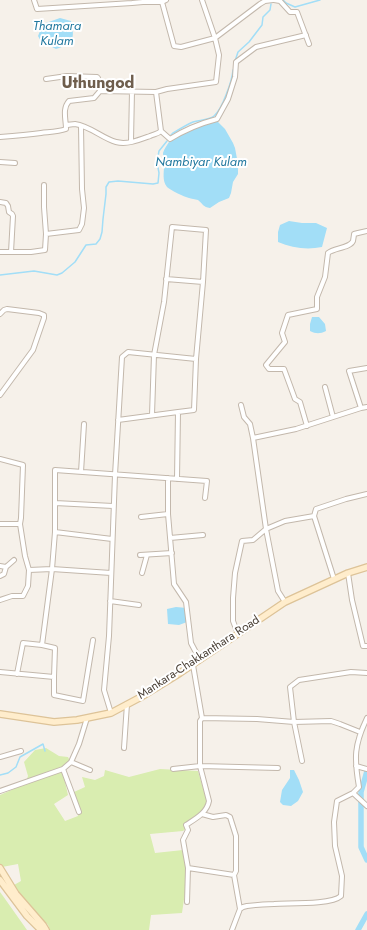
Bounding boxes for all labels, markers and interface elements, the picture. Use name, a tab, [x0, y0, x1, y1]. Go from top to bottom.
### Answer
water label: Thamara Kulam	[33, 19, 81, 50]
district label: Uthungod	[62, 74, 134, 94]
water label: Nambiyar Kulam	[155, 155, 247, 171]
street label: Mankara-Chakkanthara Road	[135, 613, 263, 703]

